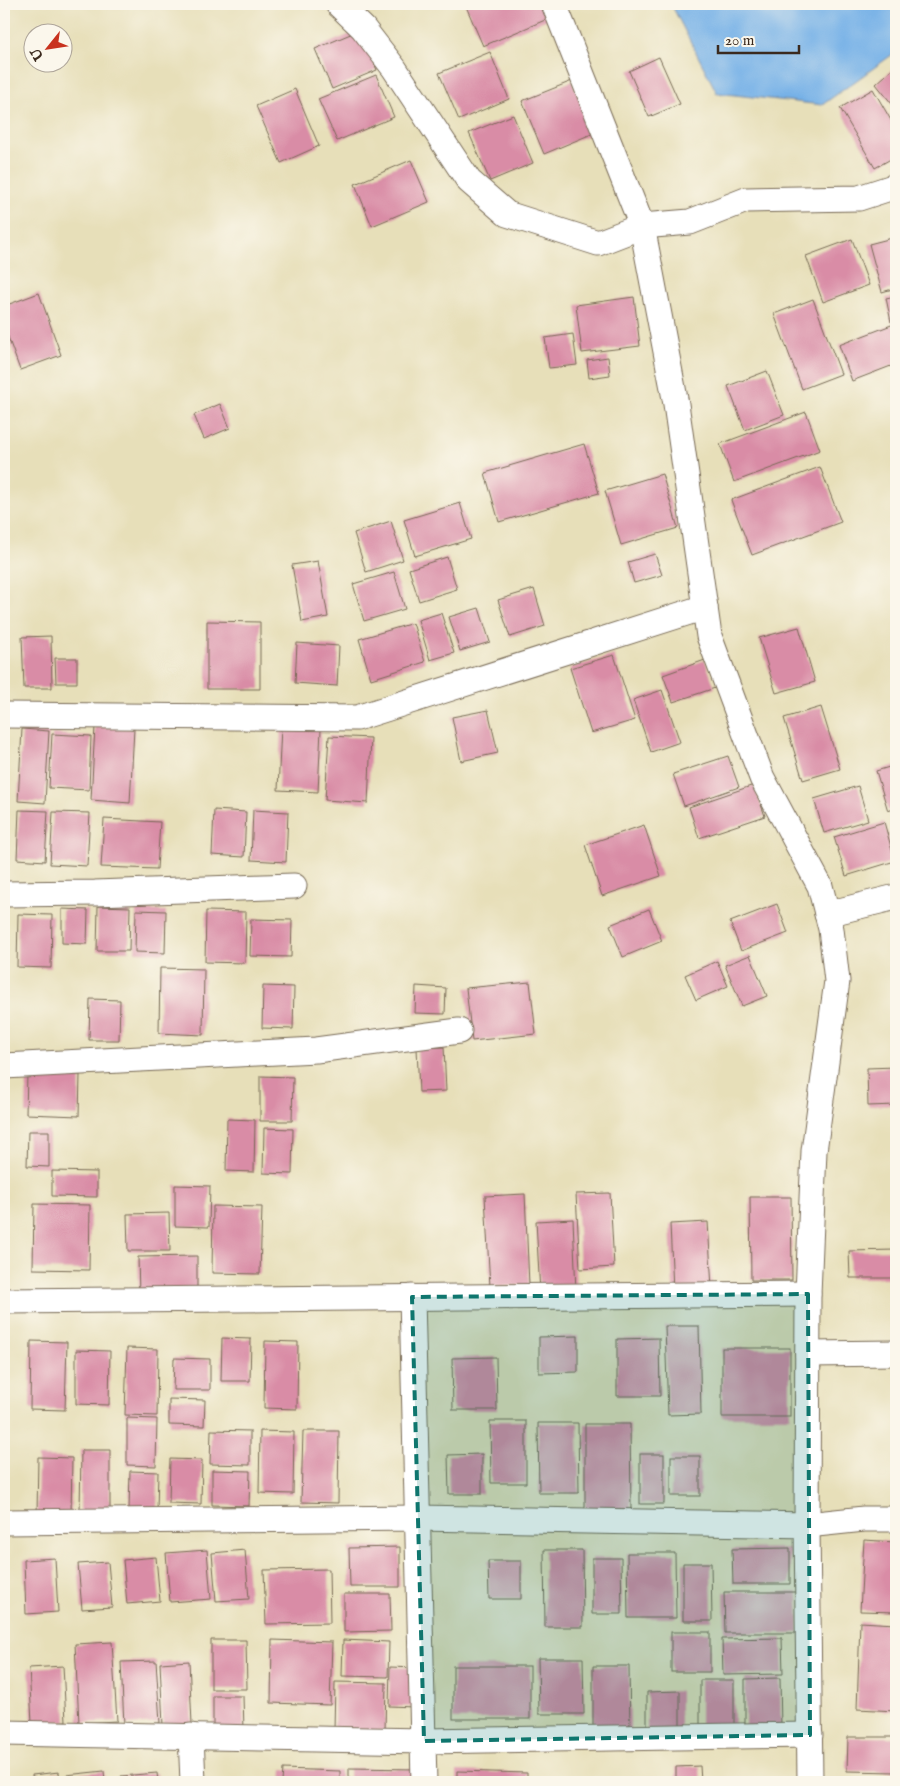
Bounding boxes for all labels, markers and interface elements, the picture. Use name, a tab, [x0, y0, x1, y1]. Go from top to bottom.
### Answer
north arrow	[22, 22, 72, 72]
scale bar	[718, 22, 799, 54]
text: 20 m	[725, 31, 755, 50]
text: U	[26, 43, 49, 65]

